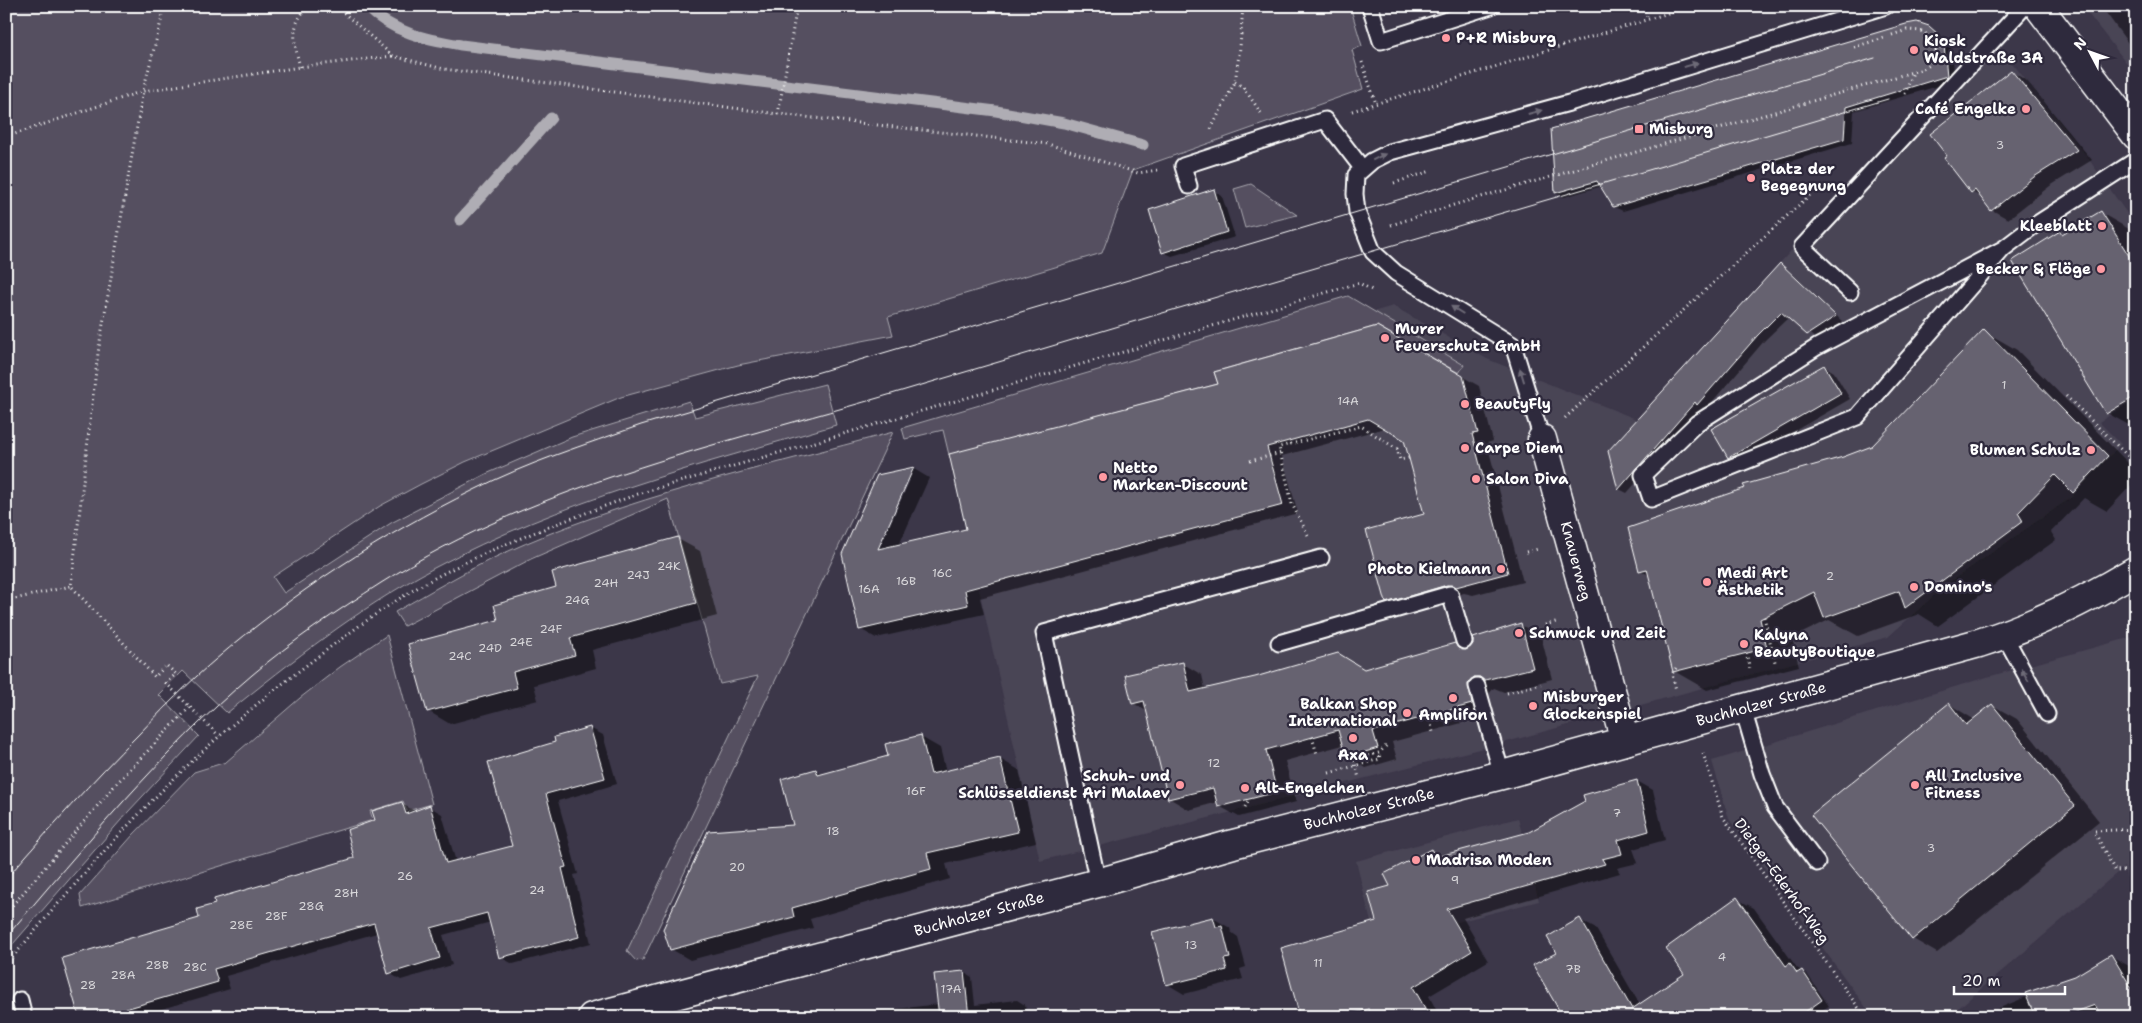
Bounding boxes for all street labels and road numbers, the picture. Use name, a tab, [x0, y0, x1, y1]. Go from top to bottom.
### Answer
street label: Knauerweg	[1556, 519, 1596, 603]
street label: Buchholzer Straße	[1694, 677, 1828, 731]
street label: Buchholzer Straße	[1302, 783, 1436, 835]
street label: Dietger-Ederhof-Weg	[1730, 814, 1834, 948]
street label: Buchholzer Straße	[912, 887, 1046, 941]

